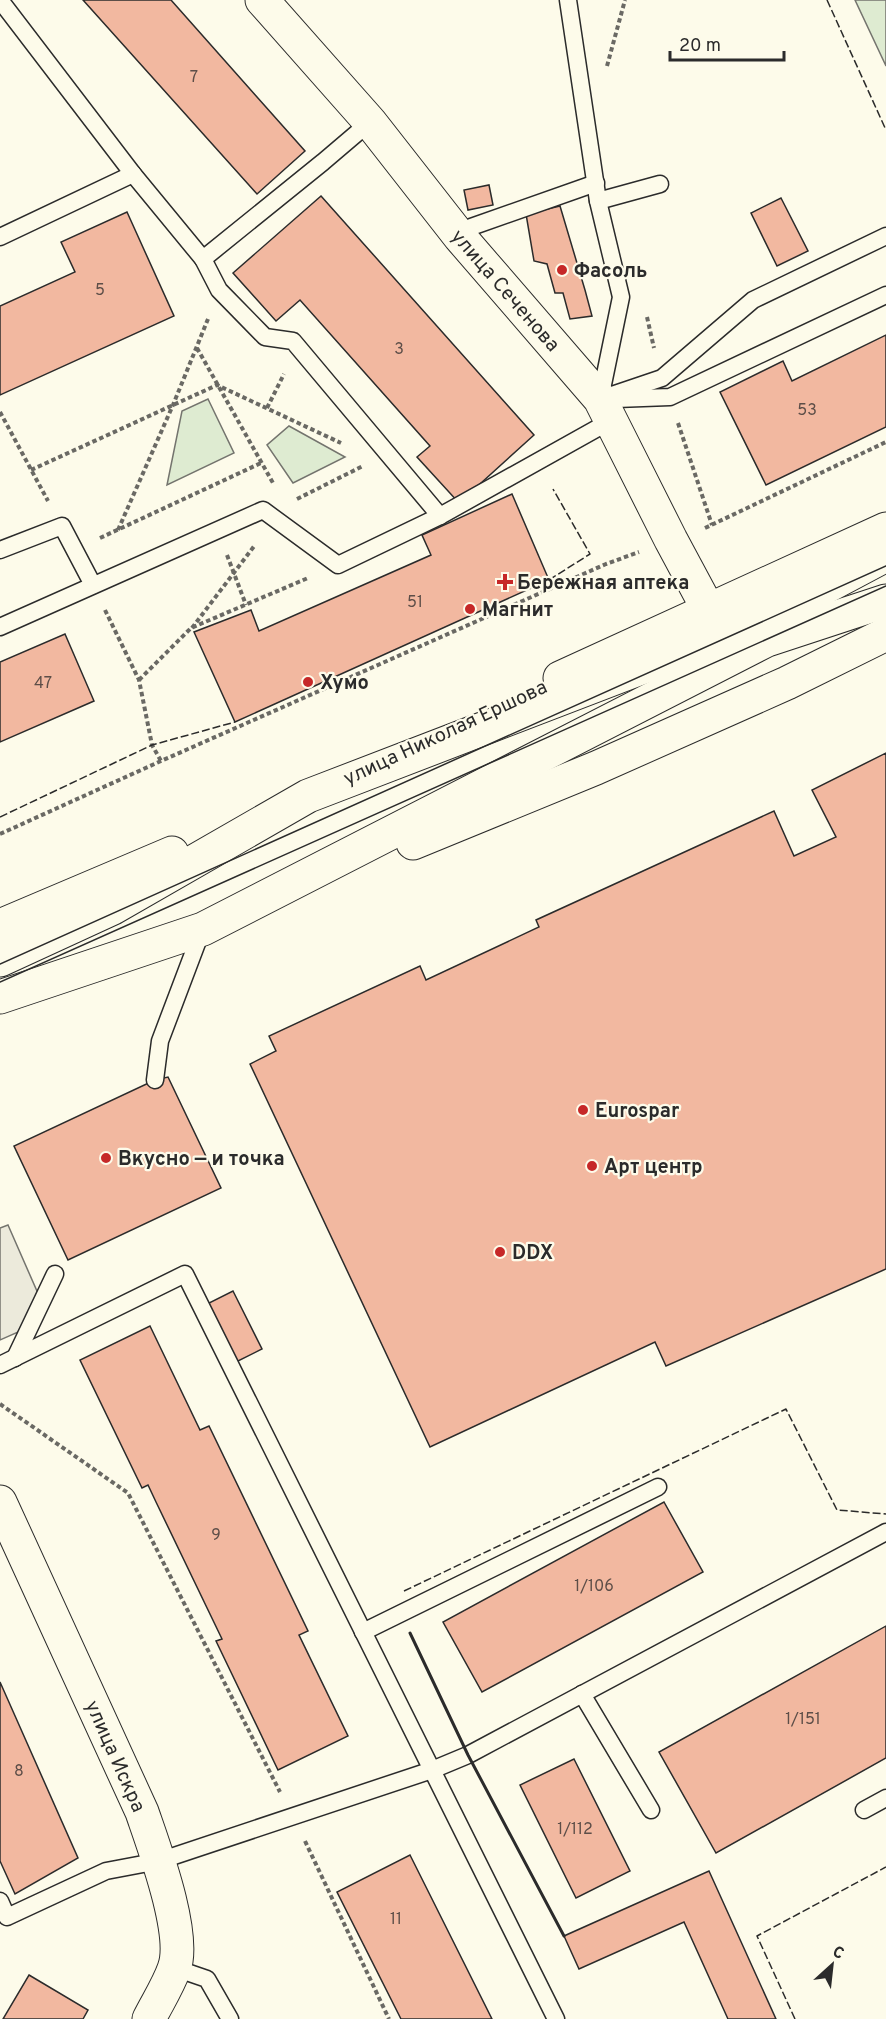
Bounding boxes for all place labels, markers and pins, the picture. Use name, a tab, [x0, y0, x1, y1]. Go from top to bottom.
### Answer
place label: Фасоль	[574, 259, 647, 285]
marker: Фасоль	[555, 263, 569, 277]
place label: Бережная аптека	[517, 571, 689, 597]
marker: Бережная аптека	[498, 575, 512, 589]
place label: Магнит	[482, 598, 553, 624]
marker: Магнит	[463, 602, 477, 616]
place label: Хумо	[320, 671, 369, 697]
marker: Хумо	[301, 675, 315, 689]
place label: Eurospar	[595, 1099, 680, 1125]
marker: Eurospar	[576, 1103, 590, 1117]
place label: Вкусно — и точка	[118, 1147, 285, 1173]
marker: Вкусно — и точка	[99, 1151, 113, 1165]
place label: Арт центр	[604, 1155, 703, 1181]
marker: Арт центр	[585, 1159, 599, 1173]
place label: DDX	[512, 1241, 553, 1267]
marker: DDX	[493, 1245, 507, 1259]

